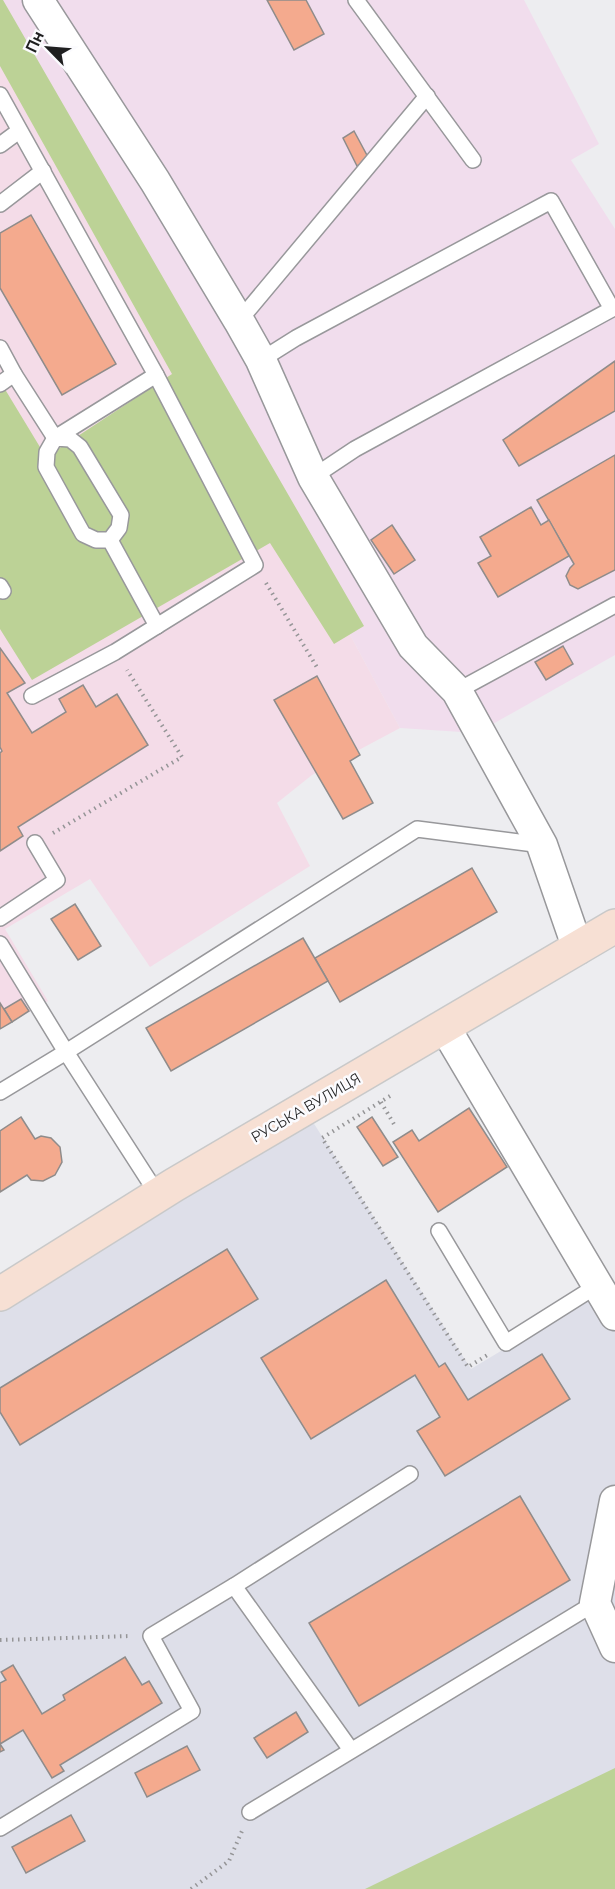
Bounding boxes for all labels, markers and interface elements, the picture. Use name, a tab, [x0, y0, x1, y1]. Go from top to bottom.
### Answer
north arrow	[18, 18, 78, 78]
text: Пн	[22, 28, 48, 56]
street label: РУСЬКА ВУЛИЦЯ	[248, 1069, 364, 1147]

